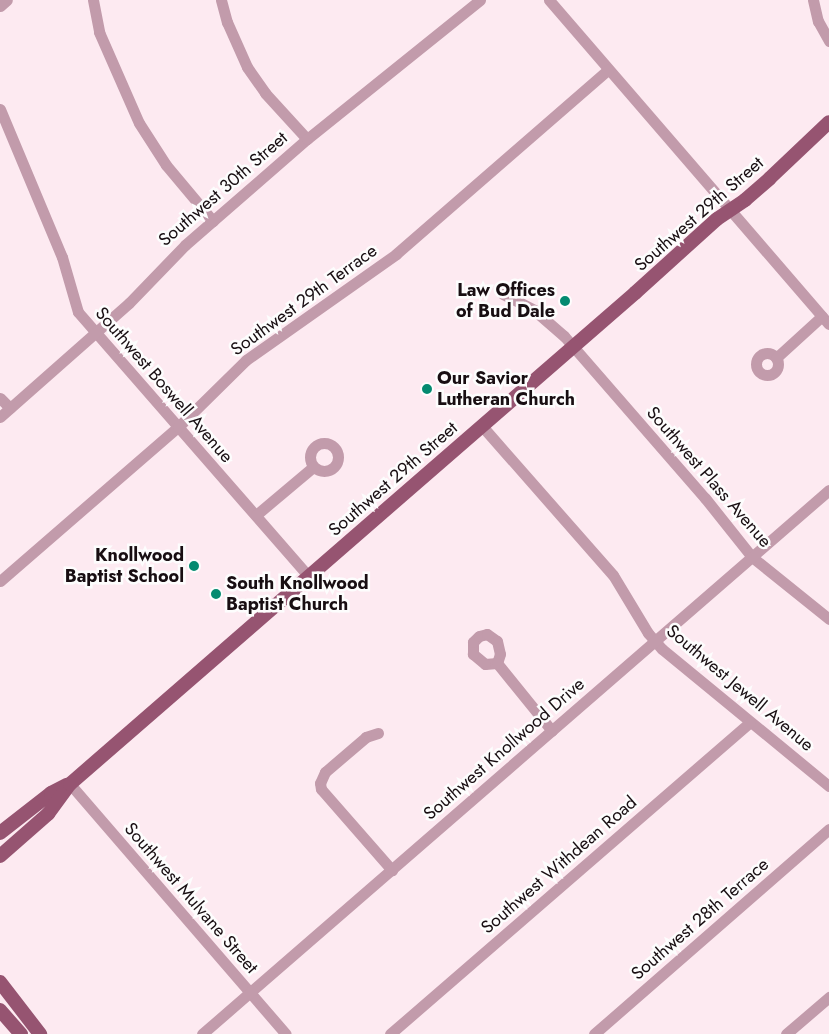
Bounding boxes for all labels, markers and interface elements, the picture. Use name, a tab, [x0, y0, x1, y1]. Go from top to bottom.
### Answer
street label: Southwest 30th Street	[154, 127, 292, 251]
street label: Southwest 29th Street	[630, 152, 768, 276]
street label: Southwest 29th Terrace	[227, 240, 381, 360]
place label: Law Offices of Bud Dale	[456, 280, 555, 322]
marker: Law Offices of Bud Dale	[559, 295, 571, 307]
street label: Southwest Boswell Avenue	[91, 303, 237, 467]
place label: Our Savior Lutheran Church	[437, 368, 575, 410]
marker: Our Savior Lutheran Church	[421, 383, 433, 395]
street label: Southwest Plass Avenue	[642, 402, 776, 552]
street label: Southwest 29th Street	[324, 417, 462, 541]
place label: Knollwood Baptist School	[65, 545, 184, 588]
marker: Knollwood Baptist School	[188, 560, 200, 572]
place label: South Knollwood Baptist Church	[226, 573, 369, 616]
marker: South Knollwood Baptist Church	[210, 588, 222, 600]
street label: Southwest Jewell Avenue	[662, 620, 818, 756]
street label: Southwest Knollwood Drive	[419, 673, 589, 825]
street label: Southwest Withdean Road	[477, 792, 641, 938]
street label: Southwest Mulvane Street	[120, 818, 262, 978]
street label: Southwest 28th Terrace	[627, 853, 773, 985]

